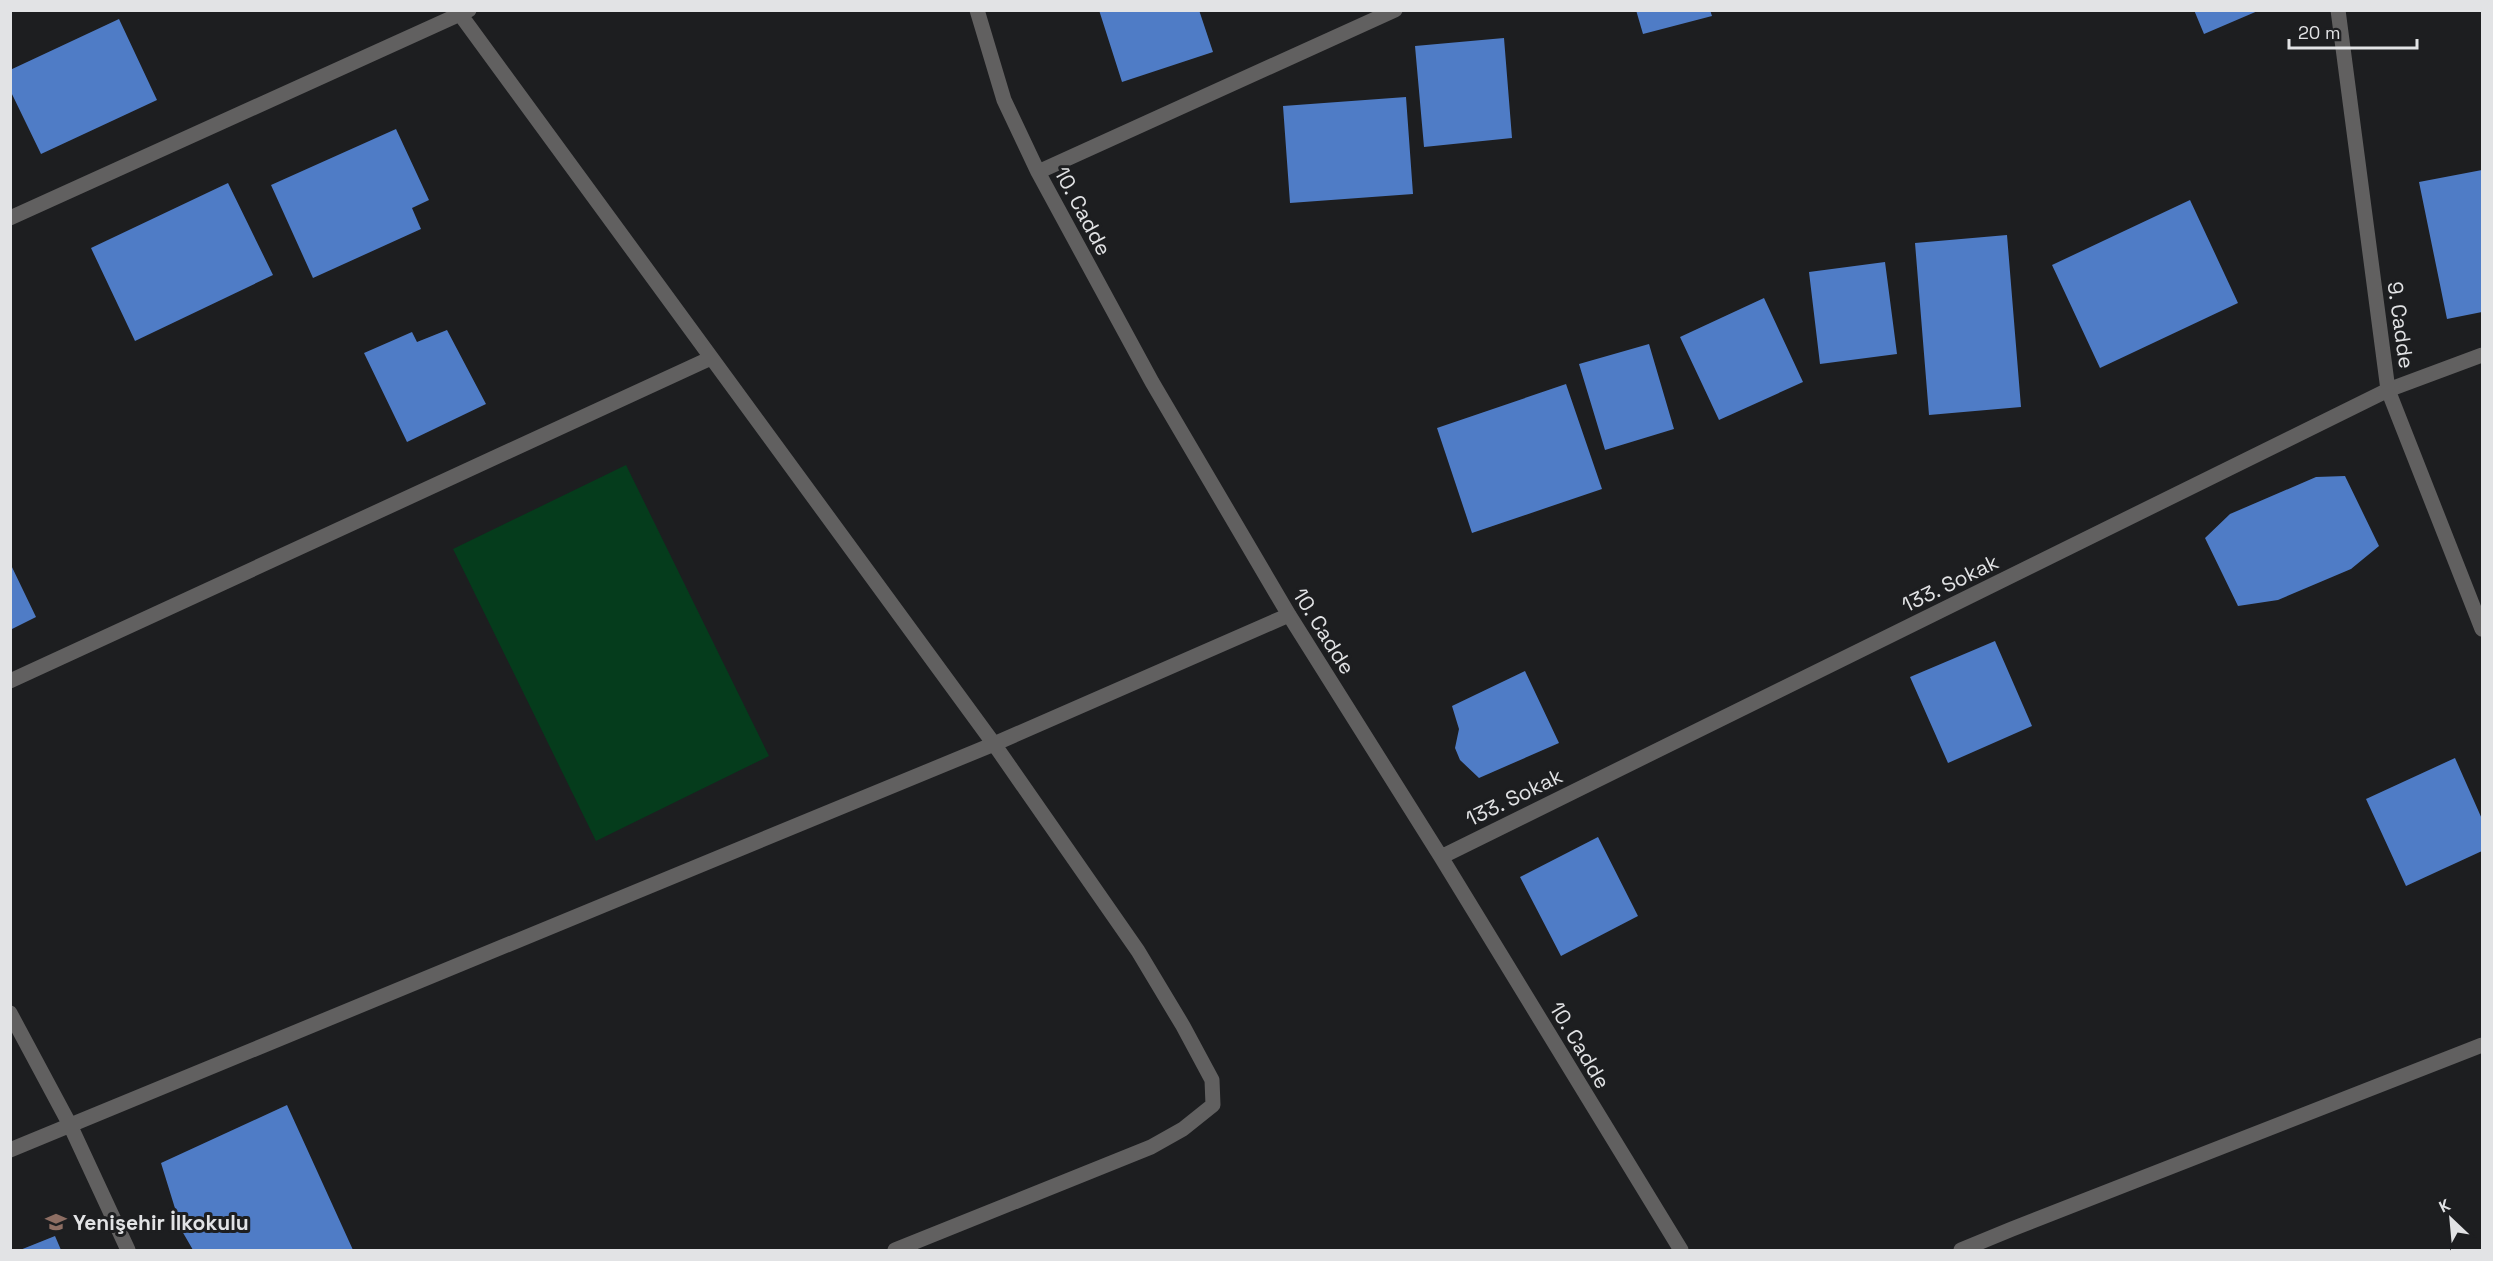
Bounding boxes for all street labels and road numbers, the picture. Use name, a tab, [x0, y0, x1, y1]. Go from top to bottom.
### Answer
street label: 10. Cadde	[1048, 162, 1118, 260]
street label: 9. Cadde	[2382, 280, 2420, 370]
street label: 133. Sokak	[1897, 548, 2003, 618]
street label: 10. Cadde	[1287, 583, 1361, 679]
street label: 133. Sokak	[1461, 762, 1567, 832]
street label: 10. Cadde	[1544, 997, 1616, 1093]

